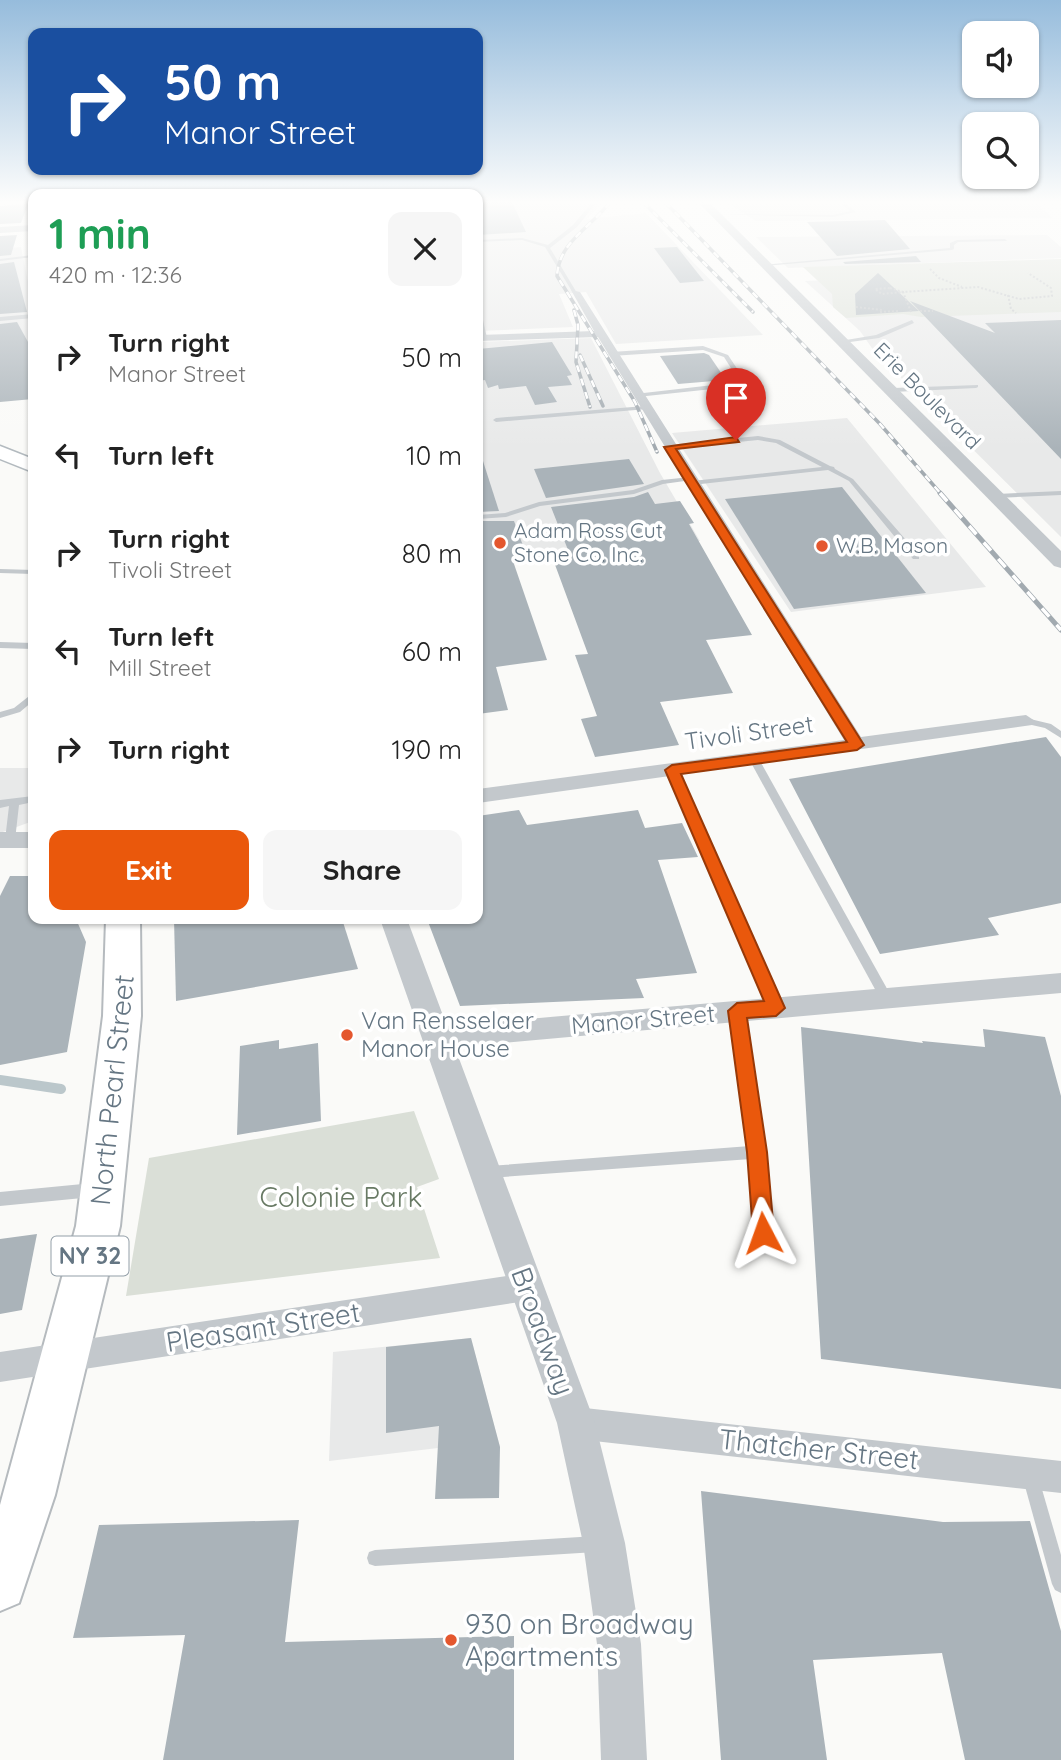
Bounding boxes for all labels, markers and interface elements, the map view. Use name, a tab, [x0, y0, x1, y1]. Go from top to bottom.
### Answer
map controls	[962, 21, 1039, 189]
button: sound	[962, 21, 1039, 98]
text: 50 m	[164, 51, 281, 112]
icon: right	[49, 56, 140, 147]
text: Manor Street	[164, 112, 356, 152]
button: search	[962, 112, 1039, 189]
text: 1 min	[49, 207, 151, 260]
button: close	[388, 212, 462, 286]
text: 420 m · 12:36	[49, 260, 182, 289]
text: Turn right	[108, 326, 230, 359]
street label: Erie Boulevard	[869, 336, 987, 454]
icon: right	[49, 338, 87, 376]
text: 50 m	[402, 341, 462, 374]
text: Manor Street	[108, 359, 246, 388]
pin	[706, 368, 766, 440]
icon: arrive	[717, 379, 755, 417]
icon: left	[49, 436, 87, 474]
text: Turn left	[108, 439, 215, 472]
text: 10 m	[406, 439, 462, 472]
place label: Adam Ross Cut Stone Co. Inc.	[514, 517, 663, 567]
text: Turn right	[108, 522, 230, 555]
place label: W.B. Mason	[836, 532, 948, 558]
icon: right	[49, 534, 87, 572]
marker: Adam Ross Cut Stone Co. Inc.	[492, 535, 508, 551]
text: 80 m	[402, 537, 462, 570]
marker: W.B. Mason	[814, 538, 830, 554]
text: Tivoli Street	[108, 555, 232, 584]
text: Turn left	[108, 620, 215, 653]
icon: left	[49, 632, 87, 670]
text: 60 m	[402, 635, 462, 668]
text: Mill Street	[108, 653, 212, 682]
street label: Tivoli Street	[683, 708, 815, 756]
icon: right	[49, 730, 87, 768]
text: Turn right	[108, 733, 230, 766]
text: 190 m	[392, 733, 462, 766]
button: Exit	[49, 830, 249, 910]
button: Share	[263, 830, 462, 910]
street label: North Pearl Street	[82, 973, 141, 1207]
street label: Manor Street	[570, 998, 716, 1040]
place label: Van Rensselaer Manor House	[361, 1005, 534, 1063]
marker: Van Rensselaer Manor House	[339, 1027, 355, 1043]
park label: Colonie Park	[259, 1179, 423, 1214]
position arrow	[726, 1196, 800, 1270]
road number: NY 32	[52, 1236, 128, 1275]
street label: Broadway	[504, 1262, 583, 1399]
street label: Pleasant Street	[163, 1294, 362, 1359]
street label: Thatcher Street	[718, 1421, 920, 1476]
place label: 930 on Broadway Apartments	[465, 1606, 694, 1673]
marker: 930 on Broadway Apartments	[443, 1632, 459, 1648]

